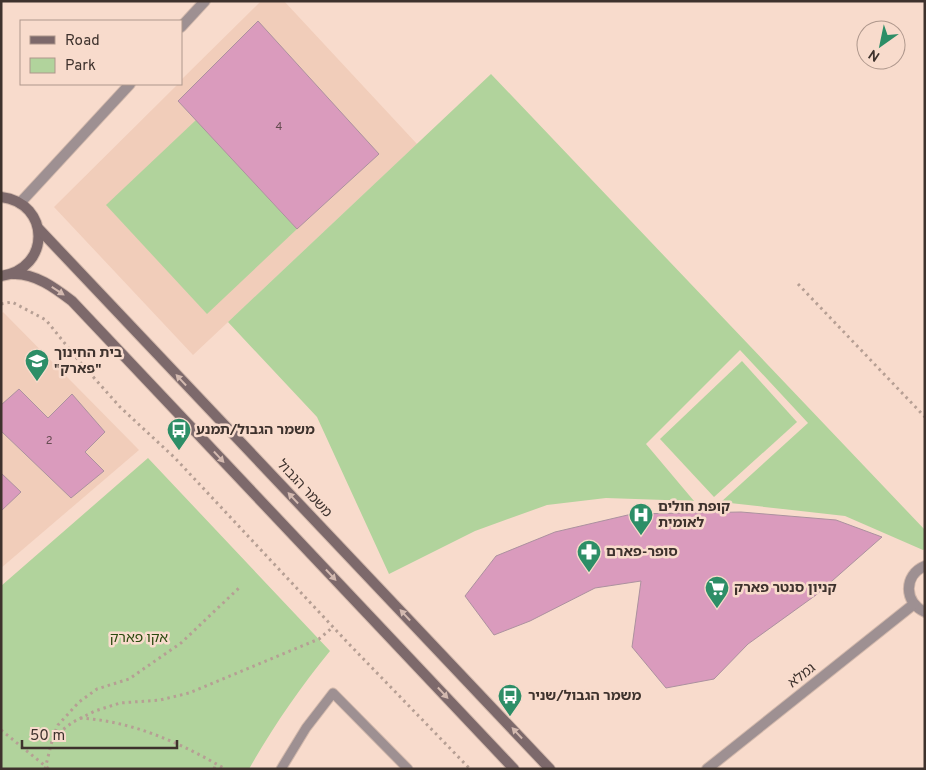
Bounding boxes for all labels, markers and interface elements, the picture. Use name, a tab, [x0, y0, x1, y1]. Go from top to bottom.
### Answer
legend	[20, 20, 182, 85]
north arrow	[856, 20, 906, 70]
text: Road	[65, 32, 100, 51]
text: N	[866, 45, 884, 65]
text: Park	[65, 57, 96, 76]
house number: 4	[276, 120, 283, 134]
one-way arrow	[51, 286, 64, 295]
place label: בית החינוך "פארק"	[54, 345, 122, 378]
school or university icon: בית החינוך "פארק"	[24, 348, 50, 382]
one-way arrow	[175, 374, 187, 386]
bus stop icon: משמר הגבול/תמנע	[166, 417, 192, 451]
place label: משמר הגבול/תמנע	[196, 422, 315, 439]
house number: 2	[46, 434, 52, 448]
one-way arrow	[213, 451, 225, 463]
street label: משמר הגבול	[273, 457, 335, 521]
one-way arrow	[287, 492, 299, 504]
place label: קופת חולים לאומית	[658, 499, 730, 532]
hospital icon: קופת חולים לאומית	[628, 502, 654, 536]
pharmacy icon: סופר-פארם	[576, 539, 602, 573]
place label: סופר-פארם	[606, 544, 678, 561]
one-way arrow	[325, 569, 337, 581]
supermarket icon: קניון סנטר פארק	[704, 575, 730, 609]
place label: קניון סנטר פארק	[734, 580, 837, 597]
one-way arrow	[399, 610, 411, 622]
park label: אקו פארק	[110, 630, 168, 647]
street label: גמלא	[785, 660, 819, 692]
bus stop icon: משמר הגבול/שניר	[497, 683, 523, 717]
one-way arrow	[437, 687, 449, 699]
place label: משמר הגבול/שניר	[528, 688, 642, 705]
scale bar	[22, 718, 178, 750]
text: 50 m	[30, 727, 65, 746]
one-way arrow	[511, 728, 523, 740]

